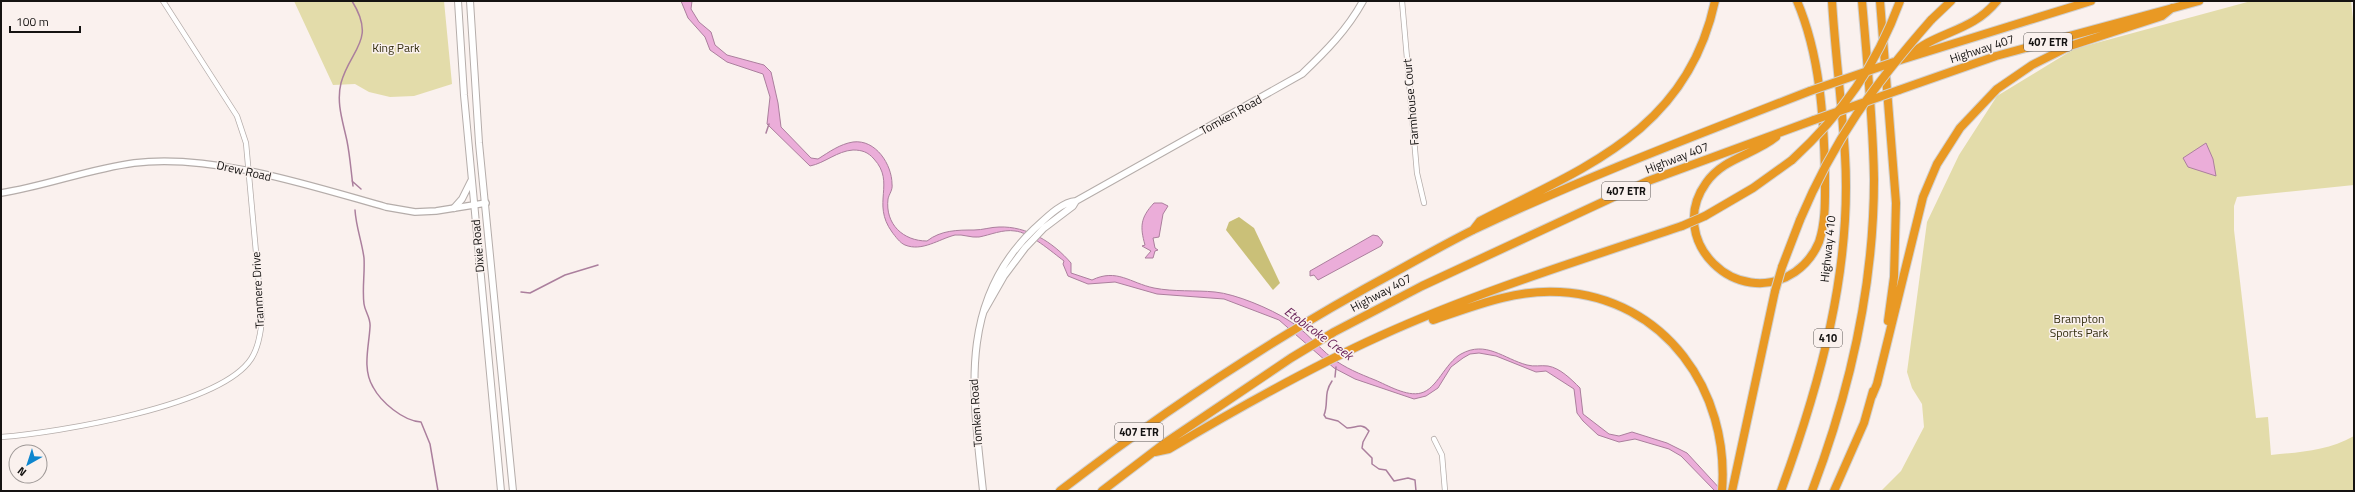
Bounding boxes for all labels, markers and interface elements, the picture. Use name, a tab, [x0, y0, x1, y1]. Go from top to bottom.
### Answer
scale bar	[10, 8, 80, 34]
text: 100 m	[16, 12, 49, 31]
street label: Highway 407	[1947, 29, 2017, 68]
road number: 407 ETR	[2024, 33, 2072, 51]
park label: King Park	[372, 38, 420, 57]
street label: Farmhouse Court	[1397, 57, 1424, 146]
street label: Tomken Road	[1196, 90, 1265, 139]
street label: Highway 407	[1642, 137, 1711, 178]
street label: Drew Road	[215, 155, 273, 186]
road number: 407 ETR	[1602, 182, 1650, 200]
street label: Highway 410	[1815, 214, 1840, 283]
street label: Dixie Road	[466, 219, 489, 273]
street label: Tranmere Drive	[246, 251, 269, 329]
street label: Highway 407	[1347, 268, 1415, 317]
water label: Etobicoke Creek	[1281, 301, 1359, 366]
park label: Brampton Sports Park	[2050, 309, 2109, 342]
road number: 410	[1814, 329, 1842, 347]
street label: Tomken Road	[964, 378, 987, 448]
road number: 407 ETR	[1115, 423, 1163, 441]
north arrow	[8, 444, 48, 484]
text: N	[14, 463, 30, 480]

